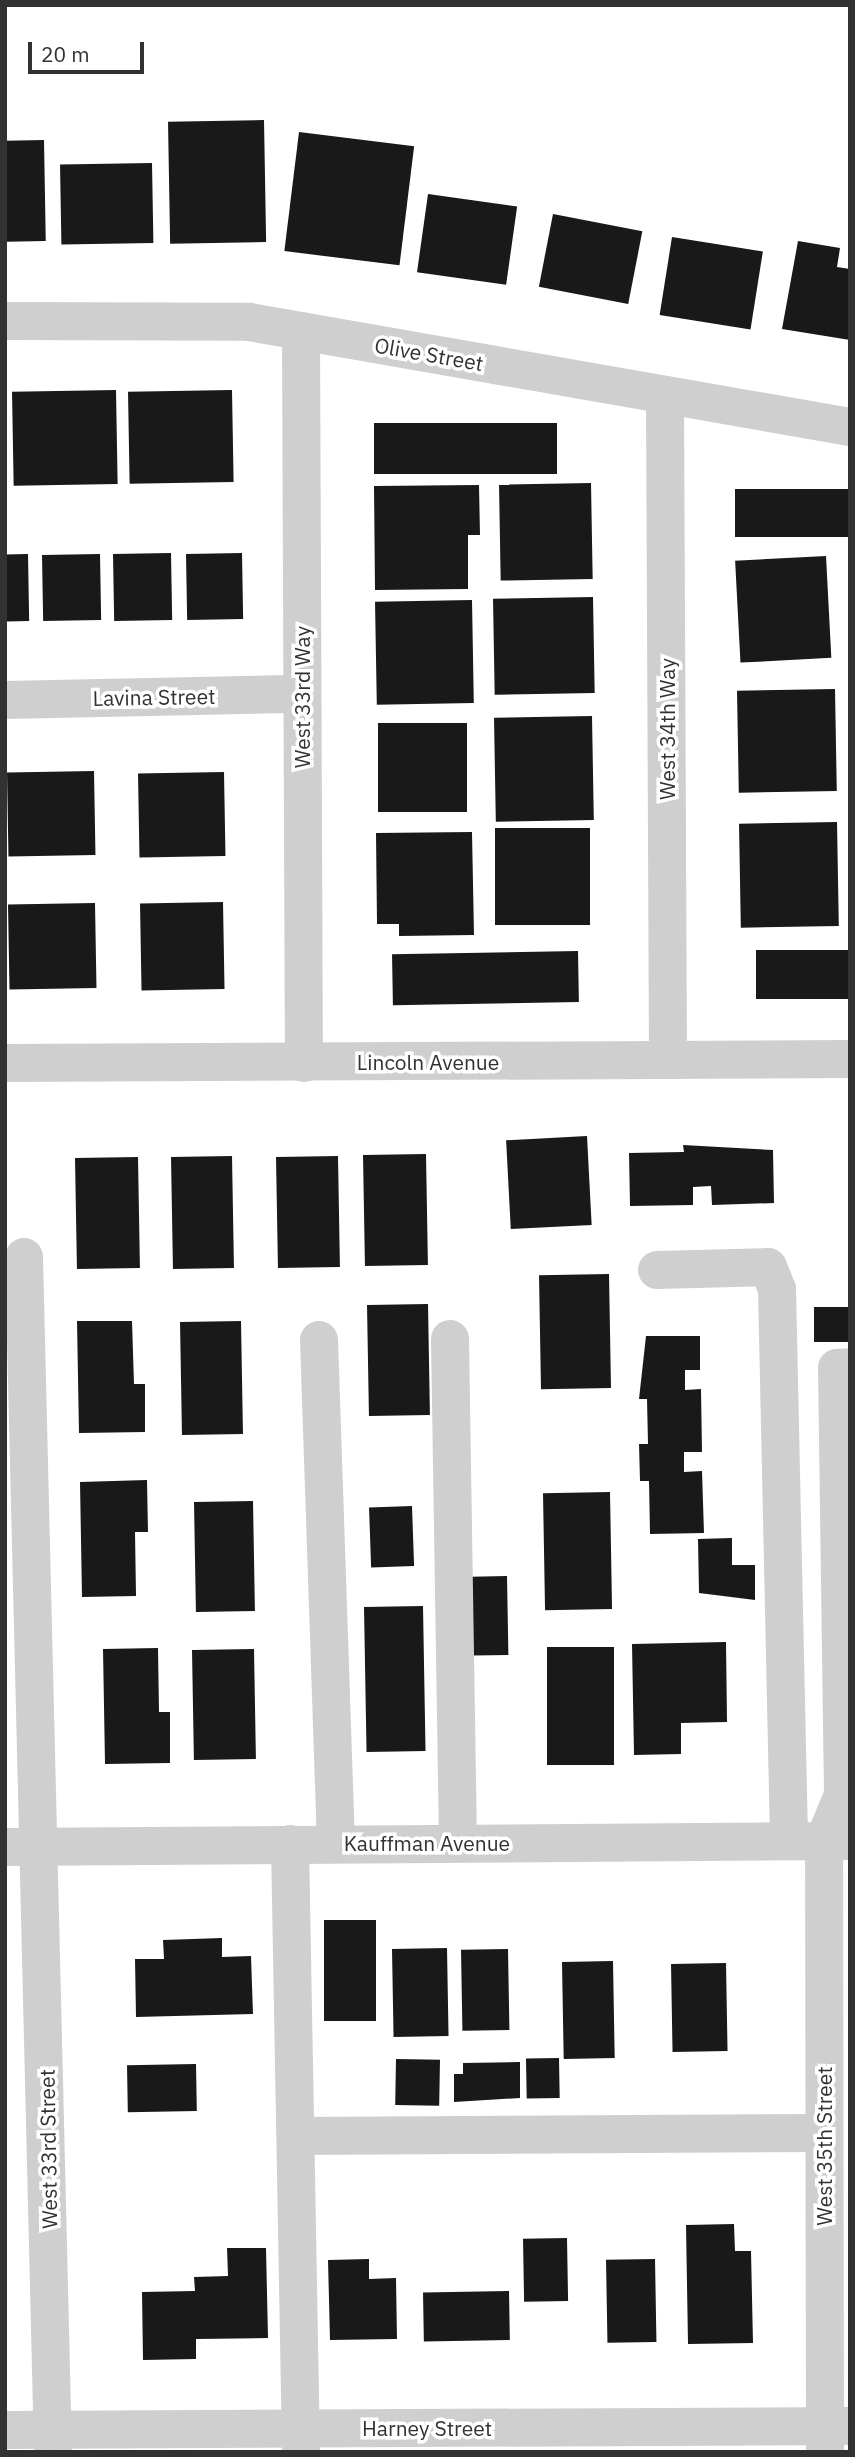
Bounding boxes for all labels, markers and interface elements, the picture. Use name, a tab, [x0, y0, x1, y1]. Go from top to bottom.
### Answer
scale bar	[32, 28, 147, 72]
text: 20 m	[41, 40, 90, 68]
street label: Olive Street	[373, 332, 485, 376]
street label: West 33rd Way	[289, 626, 315, 768]
street label: West 34th Way	[654, 658, 680, 800]
street label: Lavina Street	[92, 683, 216, 711]
street label: Lincoln Avenue	[357, 1049, 499, 1075]
street label: Kauffman Avenue	[344, 1830, 510, 1856]
street label: West 35th Street	[811, 2066, 837, 2226]
street label: West 33rd Street	[34, 2069, 62, 2229]
street label: Harney Street	[362, 2415, 492, 2441]

